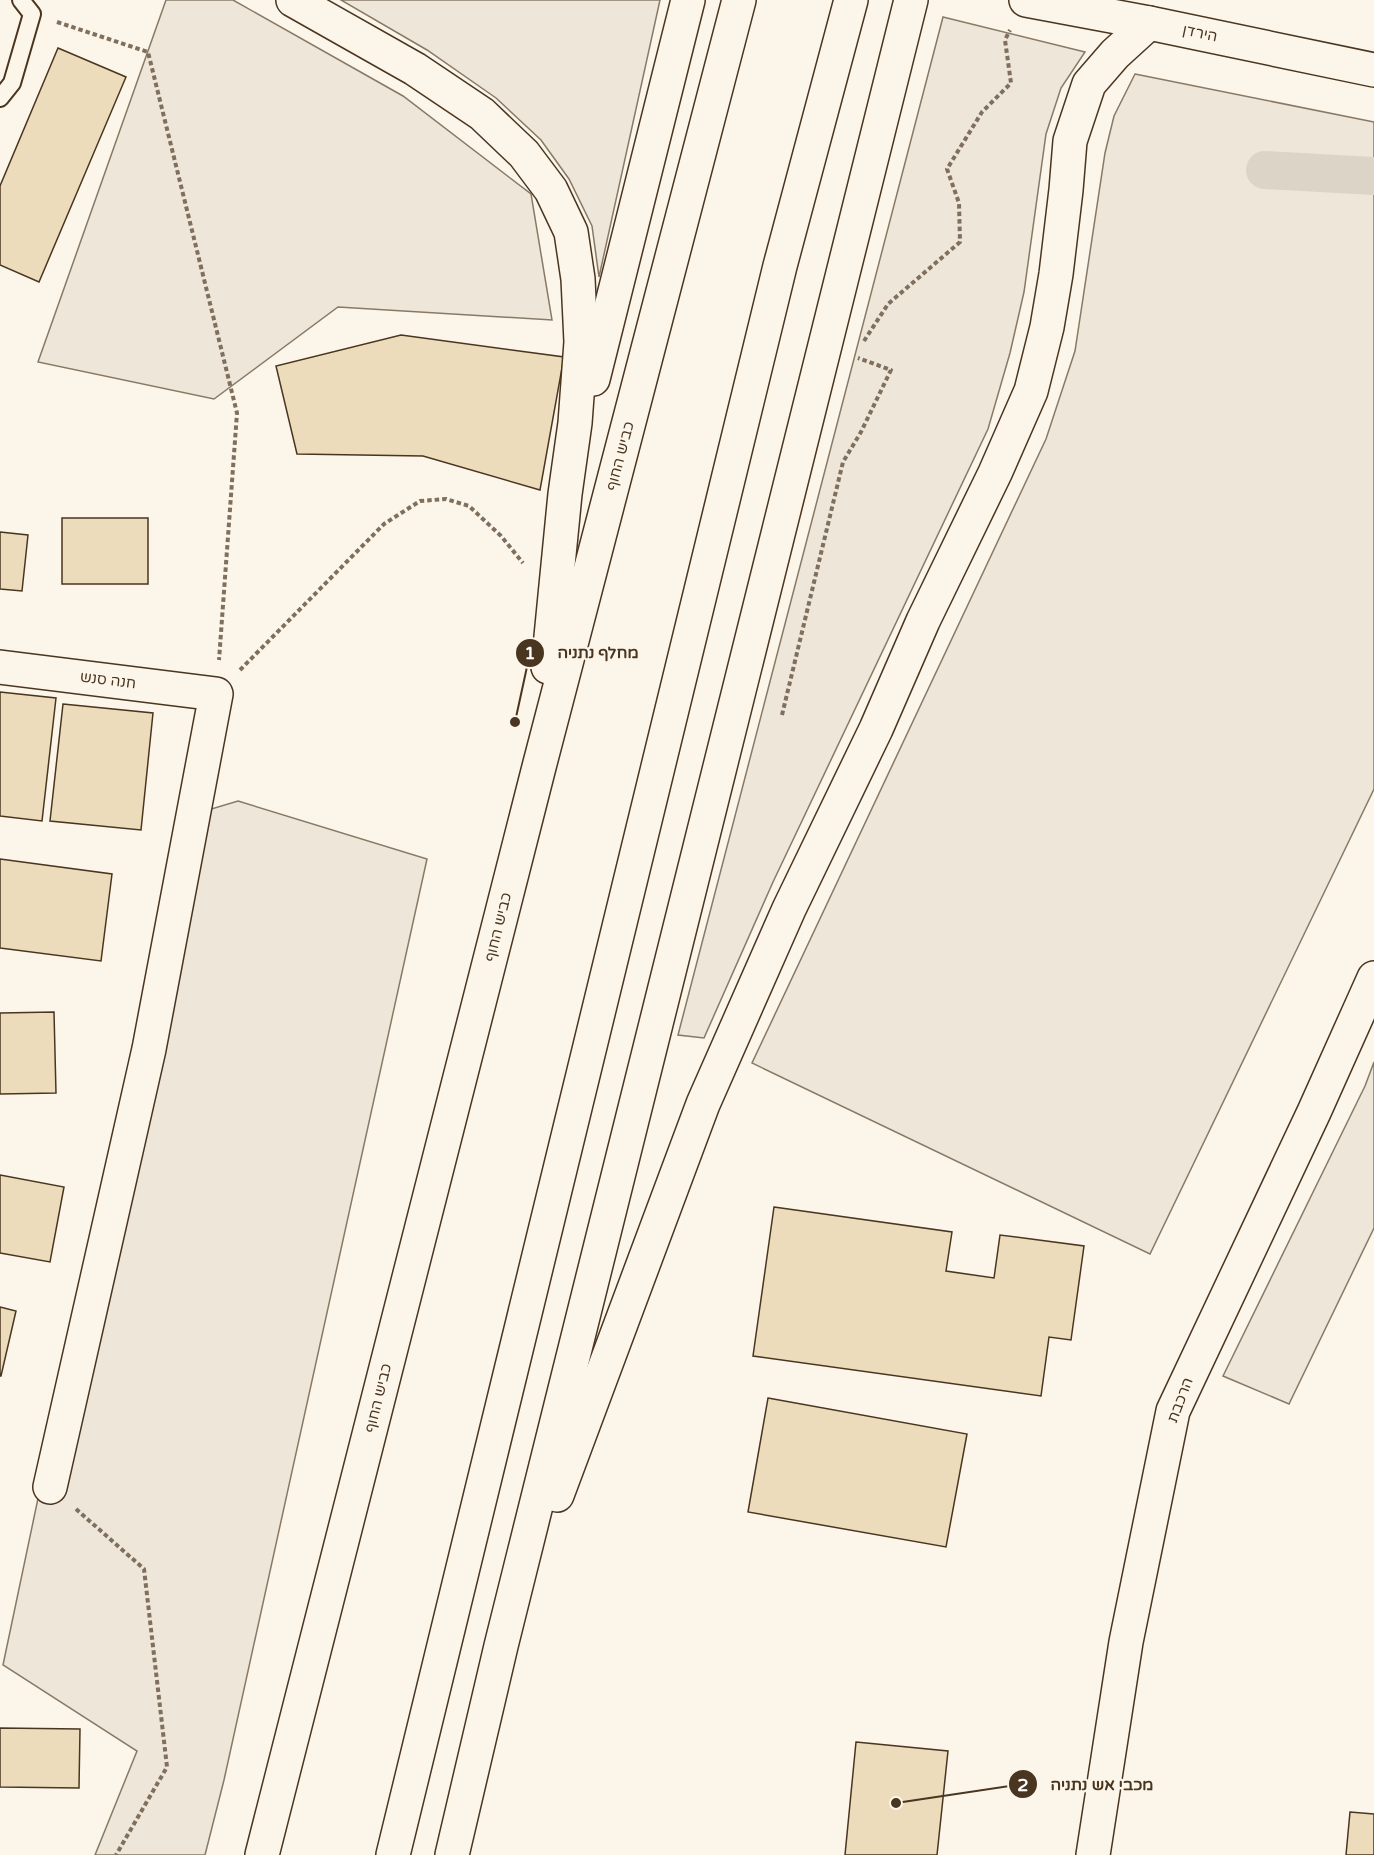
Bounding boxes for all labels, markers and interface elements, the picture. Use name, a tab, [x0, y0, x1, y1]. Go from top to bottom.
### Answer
street label: הירדן	[1181, 21, 1219, 45]
street label: כביש החוף	[602, 419, 638, 493]
callout: מחלף נתניה	[515, 636, 650, 670]
text: 1	[524, 642, 536, 664]
text: מחלף נתניה	[557, 643, 639, 663]
street label: חנה סנש	[79, 668, 137, 692]
street label: כביש החוף	[481, 890, 515, 964]
street label: כביש החוף	[361, 1361, 395, 1435]
street label: הרכבת	[1163, 1375, 1197, 1425]
callout: מכבי אש נתניה	[1008, 1767, 1165, 1801]
text: 2	[1017, 1774, 1029, 1796]
text: מכבי אש נתניה	[1051, 1775, 1153, 1795]

